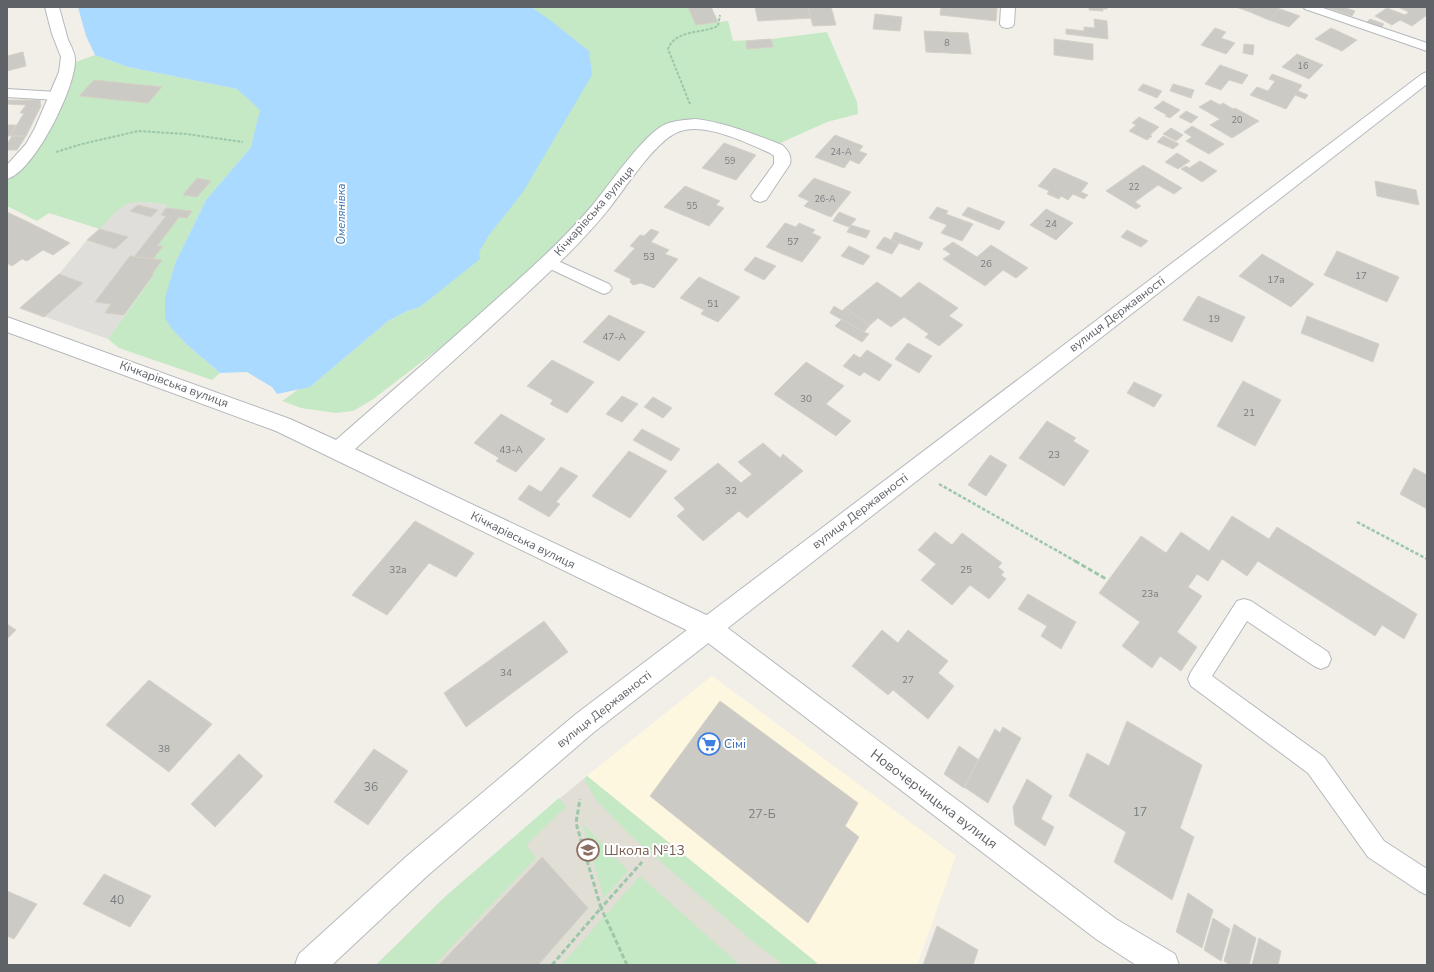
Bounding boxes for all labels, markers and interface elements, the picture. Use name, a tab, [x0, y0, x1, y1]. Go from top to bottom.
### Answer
house number: 8	[944, 37, 950, 49]
house number: 16	[1298, 60, 1308, 72]
house number: 20	[1232, 114, 1242, 126]
house number: 24-А	[830, 146, 852, 158]
house number: 59	[725, 155, 735, 167]
street label: Кічкарівська вулиця	[550, 163, 638, 259]
house number: 22	[1129, 181, 1139, 193]
water label: Омелянівка	[334, 184, 349, 244]
house number: 26-А	[814, 193, 836, 205]
house number: 55	[687, 200, 697, 212]
house number: 24	[1045, 217, 1057, 231]
house number: 57	[787, 235, 799, 249]
house number: 53	[643, 250, 655, 264]
house number: 26	[980, 257, 992, 271]
house number: 17	[1355, 269, 1367, 283]
street label: вулиця Державності	[1066, 273, 1168, 355]
house number: 17а	[1267, 273, 1285, 287]
house number: 51	[707, 297, 719, 311]
house number: 19	[1208, 312, 1220, 326]
house number: 47-А	[602, 330, 626, 344]
street label: Кічкарівська вулиця	[117, 357, 231, 411]
house number: 30	[800, 392, 812, 406]
house number: 21	[1243, 406, 1255, 420]
house number: 43-А	[499, 443, 523, 457]
house number: 23	[1048, 448, 1060, 462]
street label: вулиця Державності	[809, 470, 911, 552]
house number: 32	[725, 484, 737, 498]
street label: Кічкарівська вулиця	[468, 508, 578, 572]
house number: 32а	[389, 563, 407, 577]
house number: 25	[960, 563, 972, 577]
house number: 23а	[1141, 587, 1159, 601]
house number: 34	[500, 666, 512, 680]
street label: вулиця Державності	[553, 667, 655, 751]
house number: 27	[902, 673, 914, 687]
supermarket icon: Сімі	[696, 731, 722, 757]
place label: Сімі	[724, 736, 746, 752]
house number: 38	[158, 742, 170, 756]
street label: Новочерчицька вулиця	[866, 745, 1002, 853]
house number: 36	[364, 779, 378, 795]
house number: 17	[1133, 804, 1147, 820]
house number: 27-Б	[748, 806, 776, 822]
school or university icon: Школа №13	[575, 837, 601, 863]
place label: Школа №13	[604, 841, 685, 860]
house number: 40	[110, 892, 124, 908]

